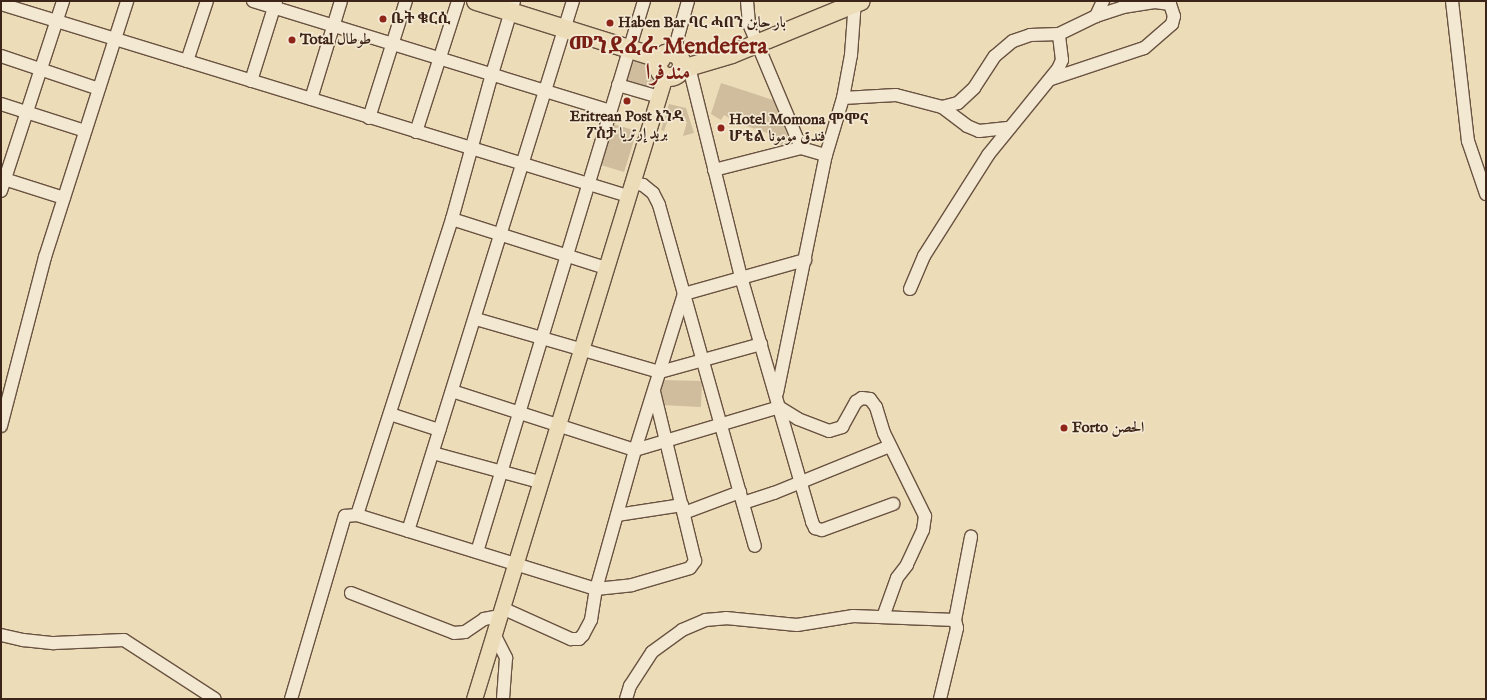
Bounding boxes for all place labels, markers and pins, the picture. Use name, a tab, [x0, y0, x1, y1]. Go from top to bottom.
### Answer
place label: ቤት ቁርሲ	[391, 10, 450, 28]
marker: ቤት ቁርሲ	[378, 14, 388, 24]
place label: Haben Bar ባር ሓበን بار حابن	[618, 14, 786, 32]
marker: Haben Bar ባር ሓበን بار حابن	[605, 18, 615, 28]
place label: Total طوطال	[300, 31, 371, 49]
marker: Total طوطال	[287, 35, 297, 45]
marker: Eritrean Post እንዳ ፖስታ بريد إرتريا	[622, 96, 632, 106]
place label: Eritrean Post እንዳ ፖስታ بريد إرتريا	[570, 107, 684, 142]
place label: Hotel Momona ሞሞና ሆቴል فندق مومونا	[729, 110, 868, 145]
marker: Hotel Momona ሞሞና ሆቴል فندق مومونا	[716, 123, 726, 133]
place label: Forto الحصن	[1072, 419, 1144, 437]
marker: Forto الحصن	[1059, 423, 1069, 433]

